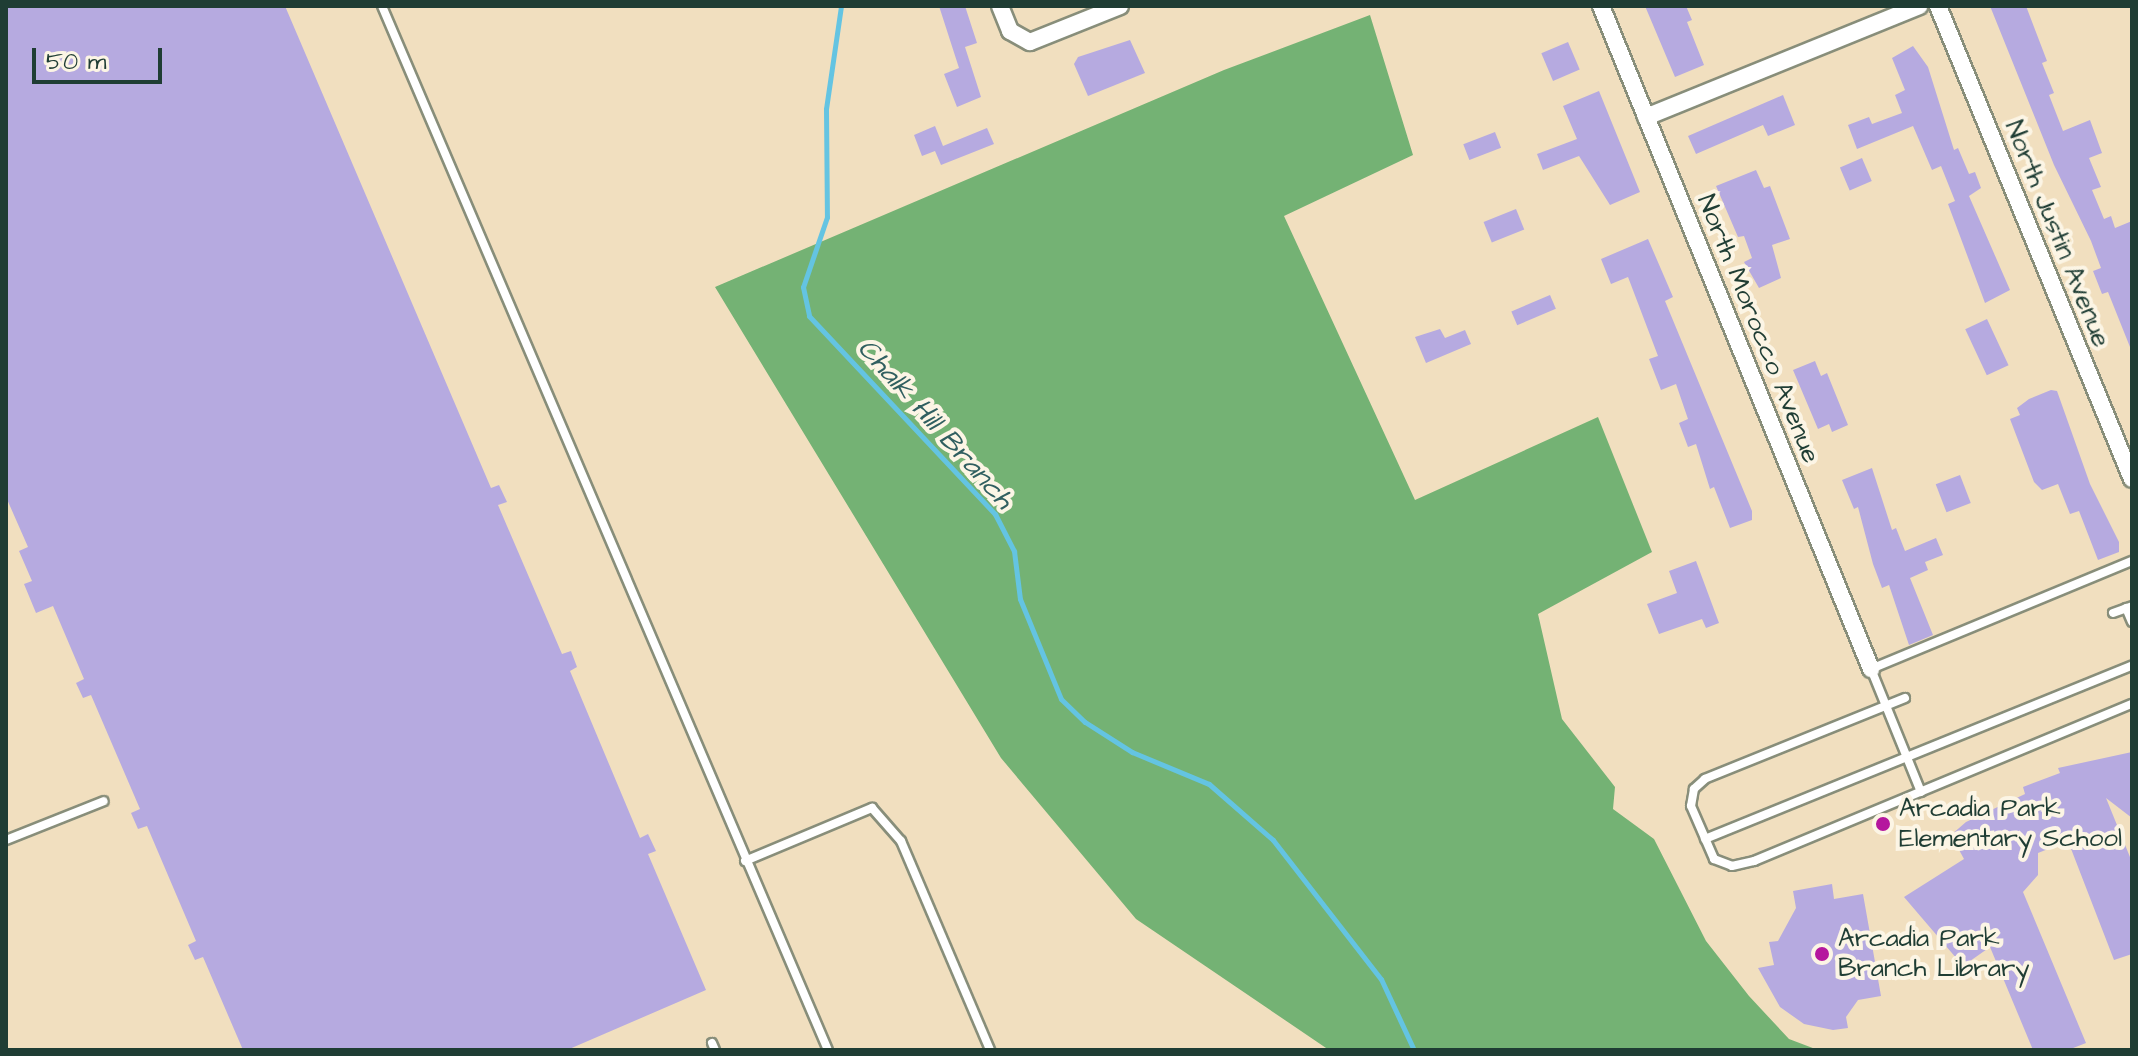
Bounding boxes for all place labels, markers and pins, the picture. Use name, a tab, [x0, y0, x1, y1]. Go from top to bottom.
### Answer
place label: Arcadia Park Elementary School	[1899, 793, 2122, 854]
marker: Arcadia Park Elementary School	[1874, 815, 1892, 833]
place label: Arcadia Park Branch Library	[1838, 923, 2030, 984]
marker: Arcadia Park Branch Library	[1813, 945, 1831, 963]

